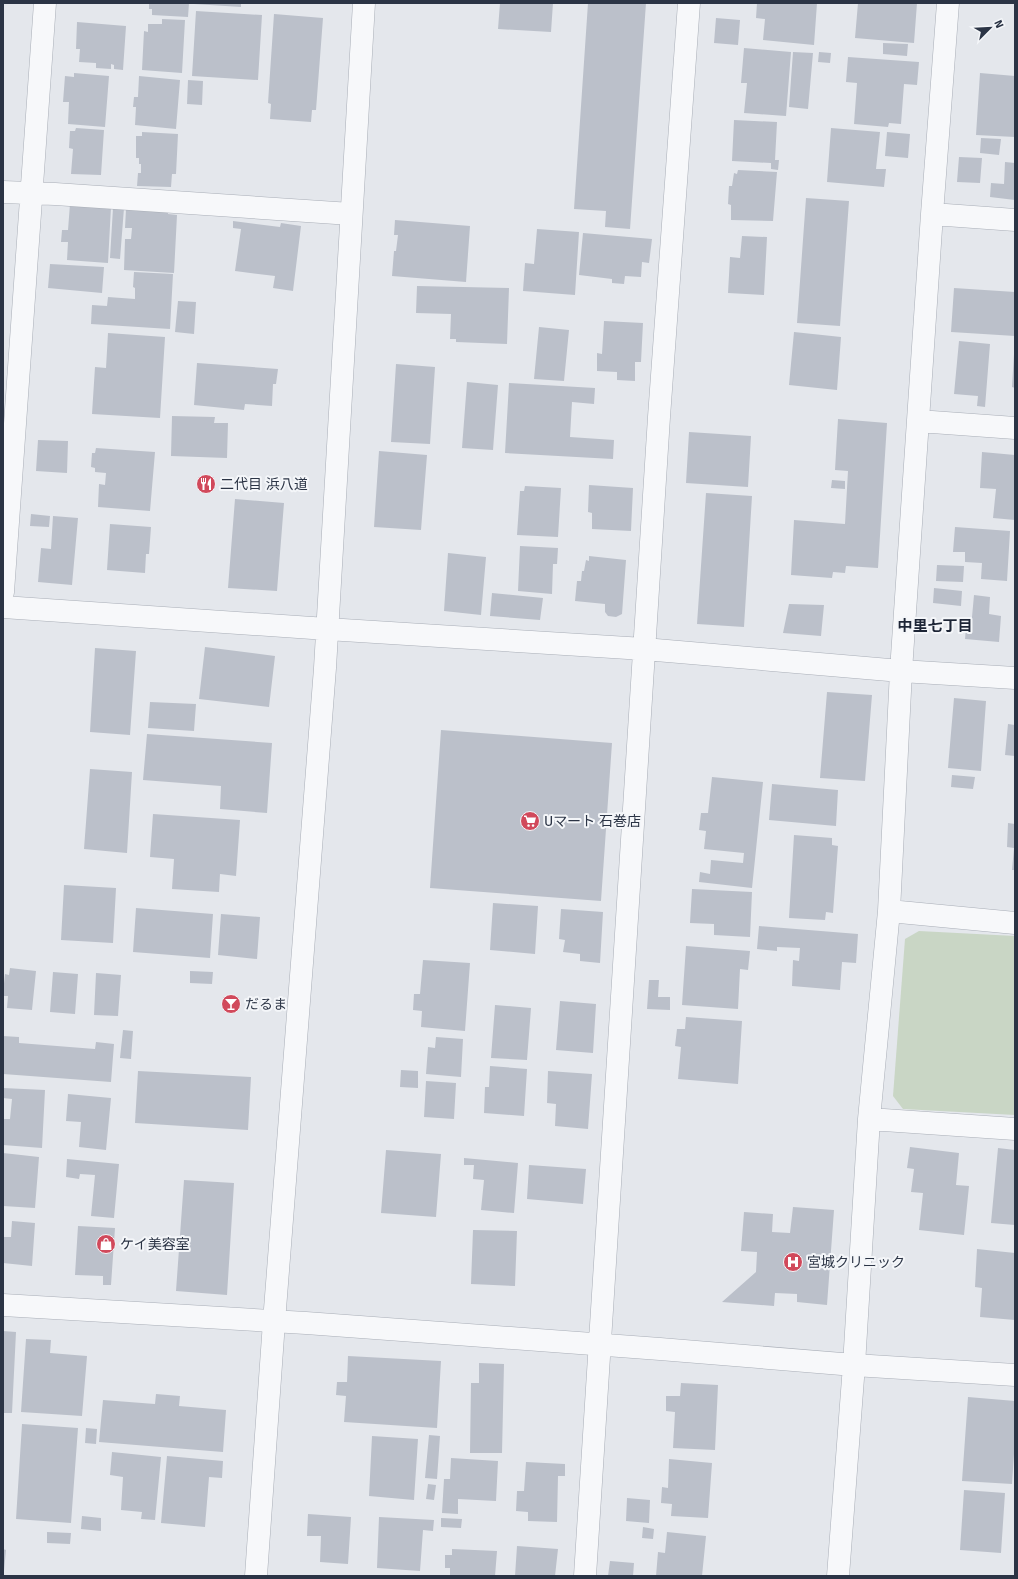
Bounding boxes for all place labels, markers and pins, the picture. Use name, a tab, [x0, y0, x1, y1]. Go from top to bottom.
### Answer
restaurant icon: 二代目 浜八道	[195, 473, 217, 495]
place label: 二代目 浜八道	[220, 476, 308, 493]
supermarket icon: Uマート 石巻店	[519, 810, 541, 832]
place label: Uマート 石巻店	[544, 813, 641, 830]
bar icon: だるま	[220, 993, 242, 1015]
place label: だるま	[245, 996, 287, 1013]
shop icon: ケイ美容室	[95, 1233, 117, 1255]
place label: ケイ美容室	[120, 1236, 190, 1253]
hospital icon: 宮城クリニック	[782, 1251, 804, 1273]
place label: 宮城クリニック	[807, 1254, 905, 1271]

